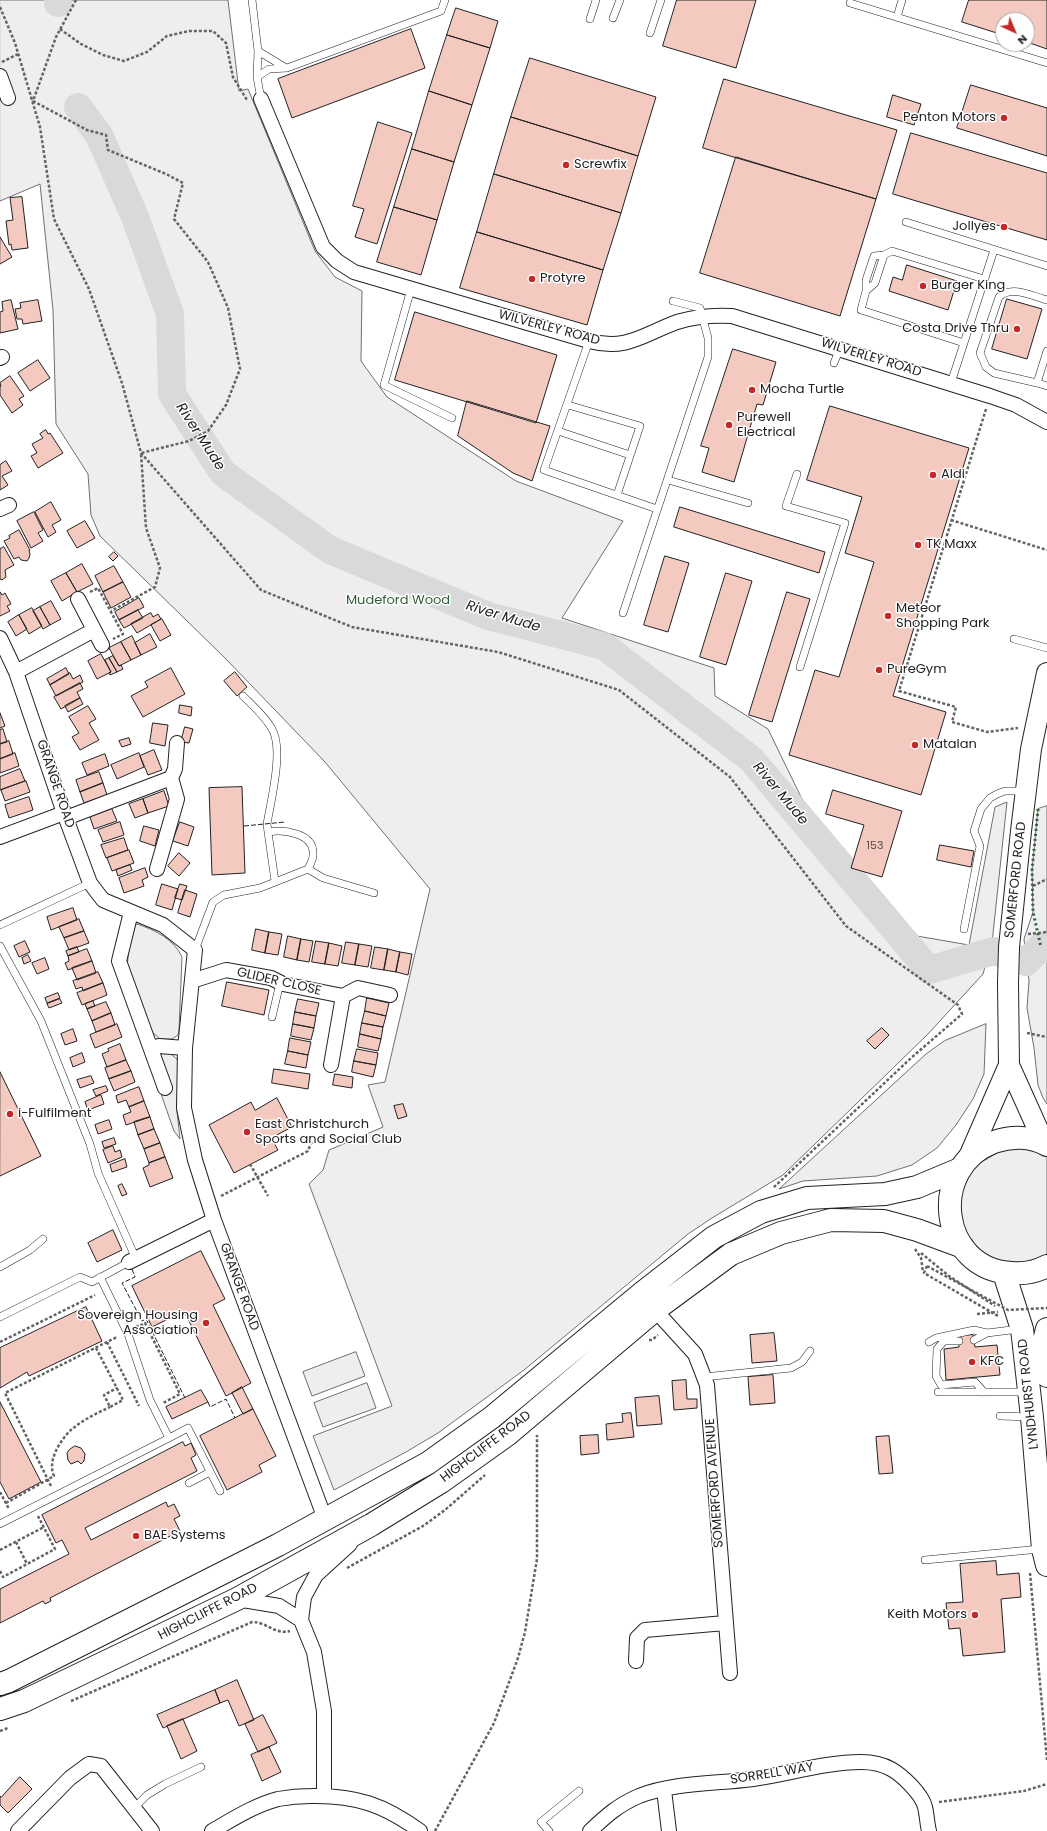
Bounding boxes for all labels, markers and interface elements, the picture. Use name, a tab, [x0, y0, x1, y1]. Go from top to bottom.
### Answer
north arrow	[995, 12, 1035, 52]
text: N	[1014, 31, 1031, 49]
place label: Penton Motors	[903, 110, 996, 126]
marker: Penton Motors	[999, 113, 1009, 123]
place label: Screwfix	[574, 157, 627, 173]
marker: Screwfix	[561, 160, 571, 170]
place label: Jollyes	[952, 219, 996, 235]
marker: Jollyes	[999, 222, 1009, 232]
place label: Protyre	[540, 271, 586, 287]
marker: Protyre	[527, 274, 537, 284]
place label: Burger King	[931, 278, 1005, 294]
marker: Burger King	[918, 281, 928, 291]
street label: WILVERLEY ROAD	[497, 307, 601, 349]
place label: Costa Drive Thru	[902, 321, 1009, 337]
marker: Costa Drive Thru	[1012, 324, 1022, 334]
street label: WILVERLEY ROAD	[819, 335, 923, 381]
place label: Mocha Turtle	[760, 382, 844, 398]
marker: Mocha Turtle	[747, 385, 757, 395]
water label: River Mude	[172, 400, 228, 474]
place label: Purewell Electrical	[737, 410, 795, 441]
marker: Purewell Electrical	[724, 420, 734, 430]
place label: Aldi	[941, 467, 965, 483]
marker: Aldi	[928, 470, 938, 480]
place label: TK Maxx	[926, 537, 977, 553]
marker: TK Maxx	[913, 540, 923, 550]
park label: Mudeford Wood	[346, 593, 450, 609]
water label: River Mude	[464, 598, 542, 636]
place label: Meteor Shopping Park	[896, 601, 989, 632]
marker: Meteor Shopping Park	[883, 611, 893, 621]
place label: PureGym	[887, 662, 947, 678]
marker: PureGym	[874, 665, 884, 675]
place label: Matalan	[923, 737, 977, 753]
street label: GRANGE ROAD	[33, 738, 77, 830]
marker: Matalan	[910, 740, 920, 750]
water label: River Mude	[749, 759, 811, 829]
street label: SOMERFORD ROAD	[1002, 821, 1030, 939]
house number: 153	[867, 839, 883, 853]
street label: GLIDER CLOSE	[235, 965, 323, 999]
place label: i-Fulfilment	[18, 1106, 92, 1122]
marker: i-Fulfilment	[5, 1109, 15, 1119]
place label: East Christchurch Sports and Social Club	[255, 1117, 402, 1148]
marker: East Christchurch Sports and Social Club	[242, 1127, 252, 1137]
street label: GRANGE ROAD	[216, 1241, 262, 1333]
place label: Sovereign Housing Association	[77, 1308, 198, 1339]
marker: Sovereign Housing Association	[201, 1318, 211, 1328]
street label: LYNDHURST ROAD	[1015, 1338, 1043, 1450]
place label: KFC	[980, 1354, 1004, 1370]
marker: KFC	[967, 1357, 977, 1367]
street label: HIGHCLIFFE ROAD	[438, 1408, 534, 1486]
street label: SOMERFORD AVENUE	[703, 1418, 727, 1548]
place label: BAE Systems	[144, 1528, 226, 1544]
marker: BAE Systems	[131, 1531, 141, 1541]
street label: HIGHCLIFFE ROAD	[156, 1580, 260, 1644]
place label: Keith Motors	[887, 1607, 967, 1623]
marker: Keith Motors	[970, 1610, 980, 1620]
street label: SORRELL WAY	[729, 1760, 815, 1788]

